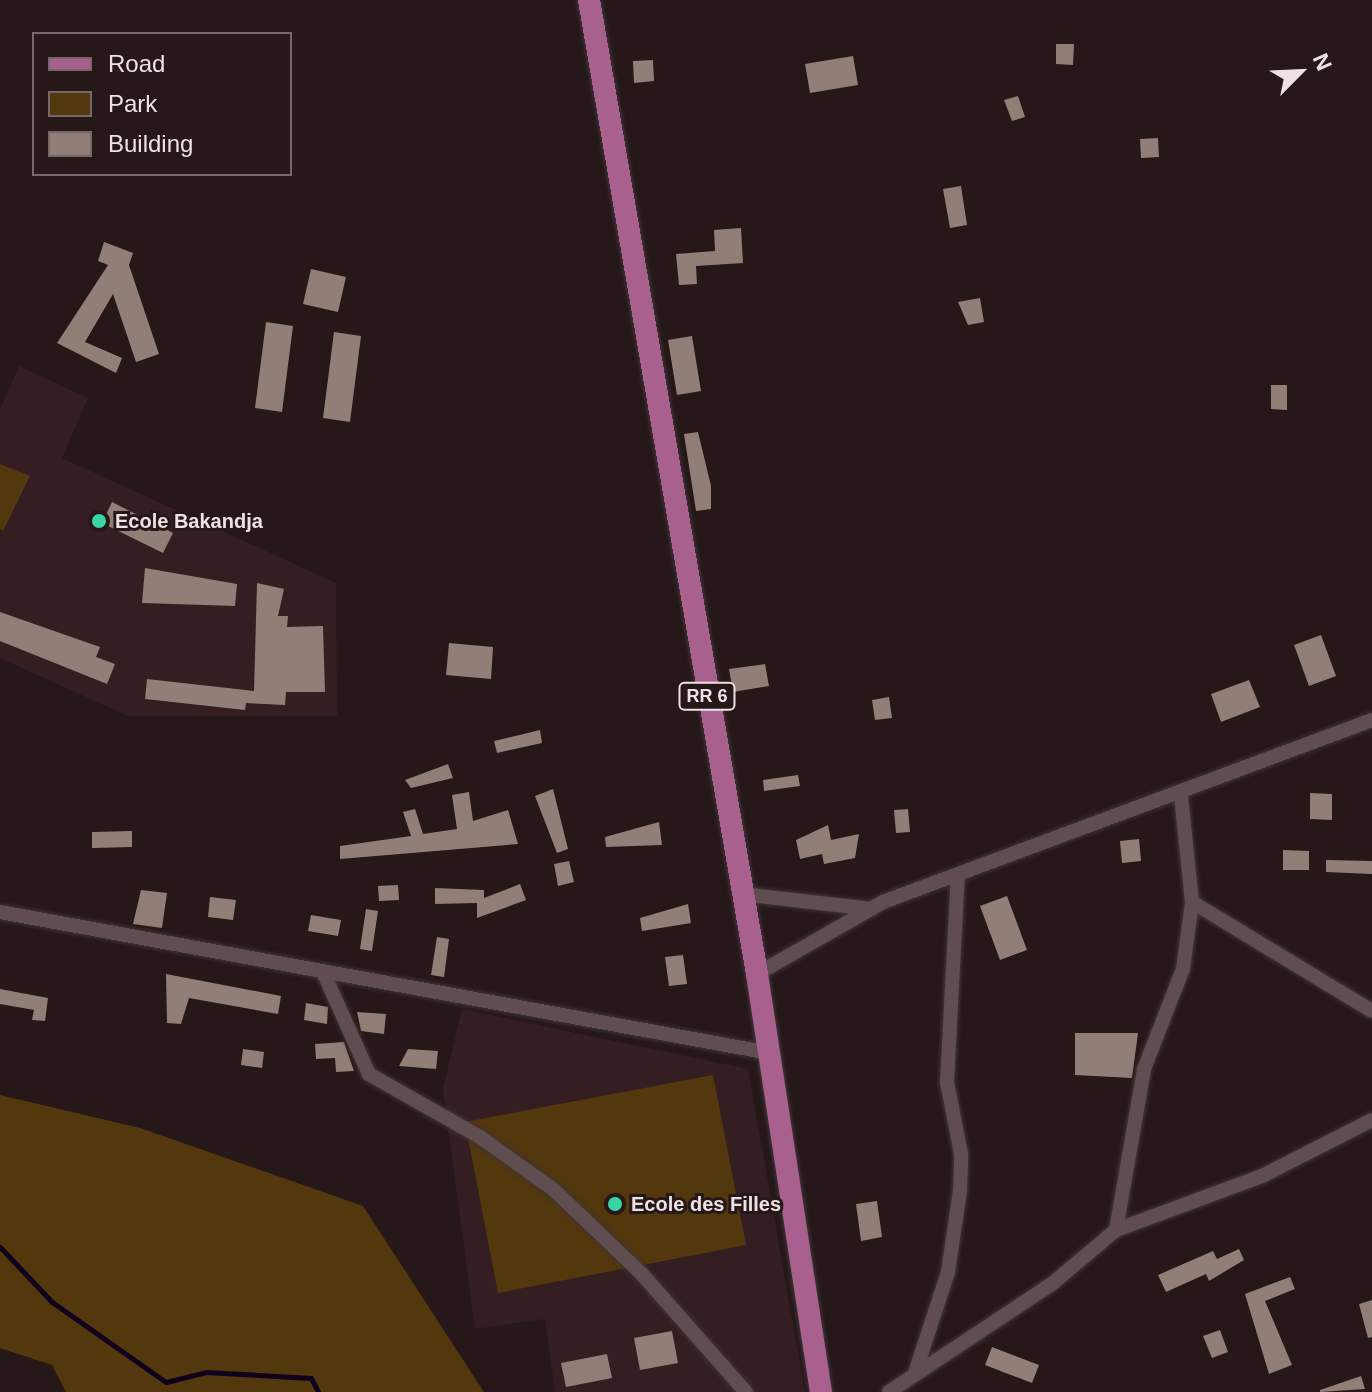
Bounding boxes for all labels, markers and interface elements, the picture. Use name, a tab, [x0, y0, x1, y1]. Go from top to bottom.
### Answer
legend	[32, 32, 292, 176]
north arrow	[1260, 32, 1340, 112]
text: Road	[108, 50, 165, 77]
text: N	[1308, 50, 1337, 74]
text: Park	[108, 90, 157, 117]
text: Building	[108, 130, 193, 157]
place label: Ecole Bakandja	[115, 509, 263, 533]
marker: Ecole Bakandja	[90, 512, 108, 530]
road number: RR 6	[677, 682, 737, 710]
place label: Ecole des Filles	[631, 1192, 781, 1216]
marker: Ecole des Filles	[606, 1195, 624, 1213]

